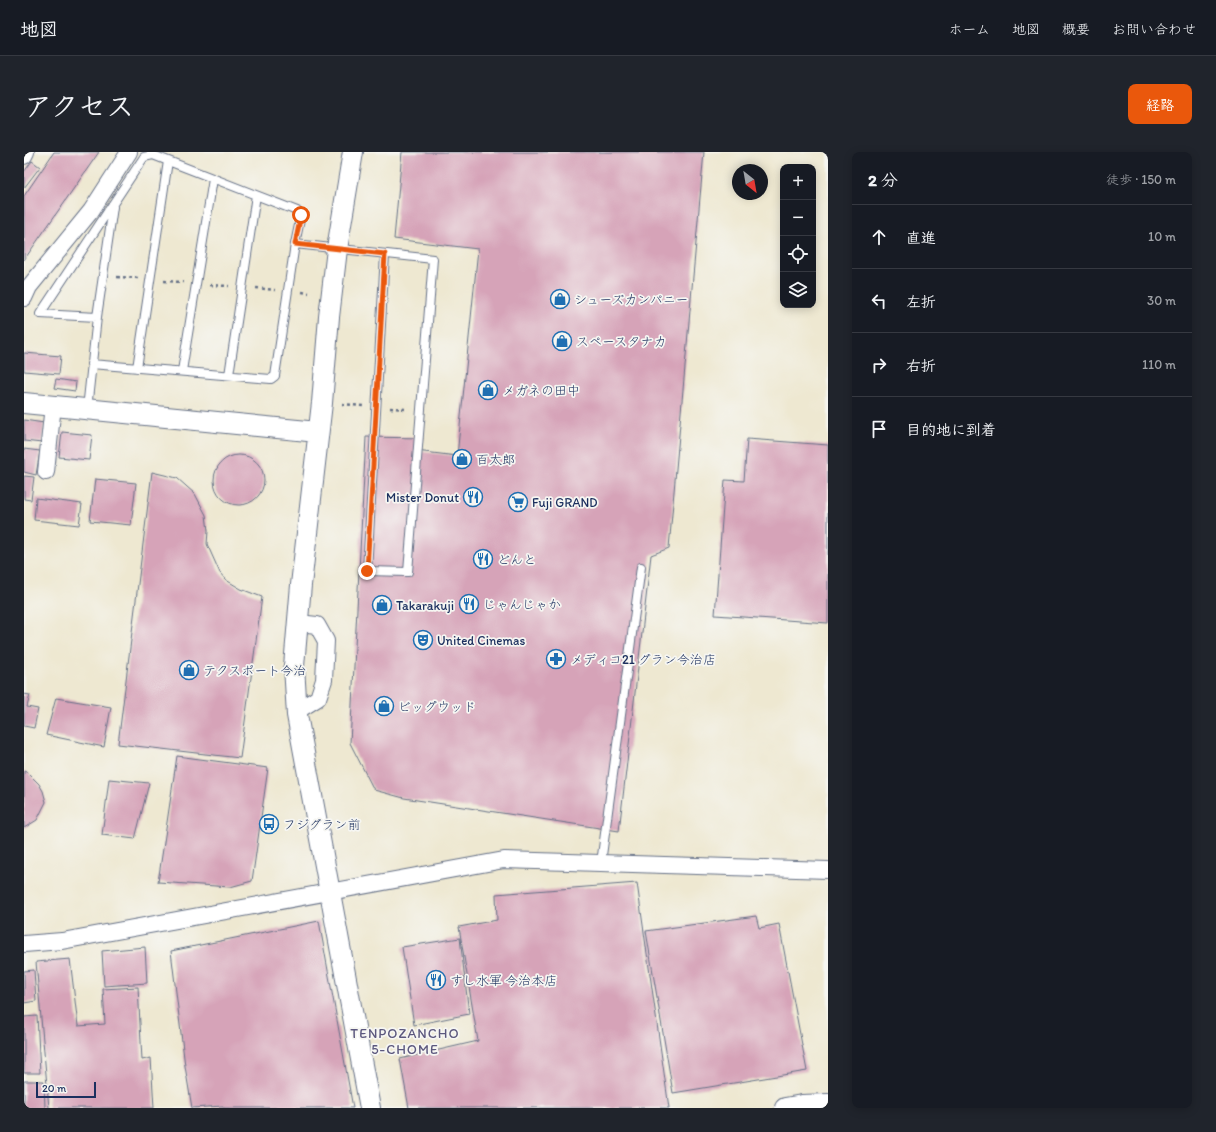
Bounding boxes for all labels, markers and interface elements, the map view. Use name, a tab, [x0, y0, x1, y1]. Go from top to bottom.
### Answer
text: 地図	[20, 18, 58, 41]
text: ホーム	[949, 21, 990, 38]
text: 地図	[1012, 21, 1040, 38]
text: 概要	[1062, 21, 1090, 38]
text: お問い合わせ	[1112, 21, 1196, 38]
button: 経路	[1128, 84, 1192, 124]
text: アクセス	[24, 89, 134, 123]
north arrow	[732, 164, 768, 200]
map controls	[780, 164, 816, 308]
button: +	[780, 164, 816, 200]
text: 2 分	[868, 170, 898, 190]
text: 徒歩 · 150 m	[1106, 172, 1176, 187]
button: −	[780, 200, 816, 236]
route start	[292, 206, 310, 224]
icon: ahead	[868, 226, 890, 248]
text: 直進	[906, 229, 936, 247]
text: 10 m	[1148, 229, 1176, 244]
button: locate	[780, 236, 816, 272]
button: layers	[780, 272, 816, 308]
shop icon: シューズカンパニー	[549, 288, 571, 310]
icon: left	[868, 290, 890, 312]
place label: シューズカンパニー	[574, 292, 688, 307]
text: 左折	[906, 293, 936, 311]
text: 30 m	[1147, 293, 1176, 308]
shop icon: スペースタナカ	[551, 330, 573, 352]
place label: スペースタナカ	[576, 334, 666, 349]
icon: right	[868, 354, 890, 376]
text: 右折	[906, 357, 936, 375]
text: 110 m	[1142, 357, 1176, 372]
shop icon: メガネの田中	[477, 379, 499, 401]
place label: メガネの田中	[502, 383, 580, 398]
icon: arrive	[868, 418, 890, 440]
text: 目的地に到着	[906, 421, 996, 439]
shop icon: 百太郎	[451, 448, 473, 470]
place label: 百太郎	[476, 452, 515, 467]
restaurant icon: Mister Donut	[462, 486, 484, 508]
place label: Mister Donut	[386, 490, 459, 505]
supermarket icon: Fuji GRAND	[507, 491, 529, 513]
place label: Fuji GRAND	[532, 495, 598, 510]
restaurant icon: どんと	[472, 548, 494, 570]
place label: どんと	[497, 552, 536, 567]
route end	[358, 562, 376, 580]
restaurant icon: じゃんじゃか	[458, 593, 480, 615]
shop icon: Takarakuji	[371, 594, 393, 616]
place label: じゃんじゃか	[483, 597, 561, 612]
place label: Takarakuji	[396, 598, 454, 613]
theatre icon: United Cinemas	[412, 629, 434, 651]
place label: United Cinemas	[437, 633, 525, 648]
pharmacy icon: メディコ21 グラン今治店	[545, 648, 567, 670]
place label: メディコ21 グラン今治店	[570, 652, 716, 667]
shop icon: テクスポート今治	[178, 659, 200, 681]
place label: テクスポート今治	[203, 663, 306, 678]
shop icon: ビッグウッド	[373, 695, 395, 717]
place label: ビッグウッド	[398, 699, 476, 714]
bus stop icon: フジグラン前	[258, 813, 280, 835]
place label: フジグラン前	[283, 817, 360, 832]
restaurant icon: すし水軍 今治本店	[425, 969, 447, 991]
place label: すし水軍 今治本店	[450, 973, 557, 988]
district label: TENPOZANCHO 5-CHOME	[350, 1025, 460, 1058]
scale bar	[36, 1080, 96, 1099]
text: 20 m	[42, 1082, 66, 1095]

